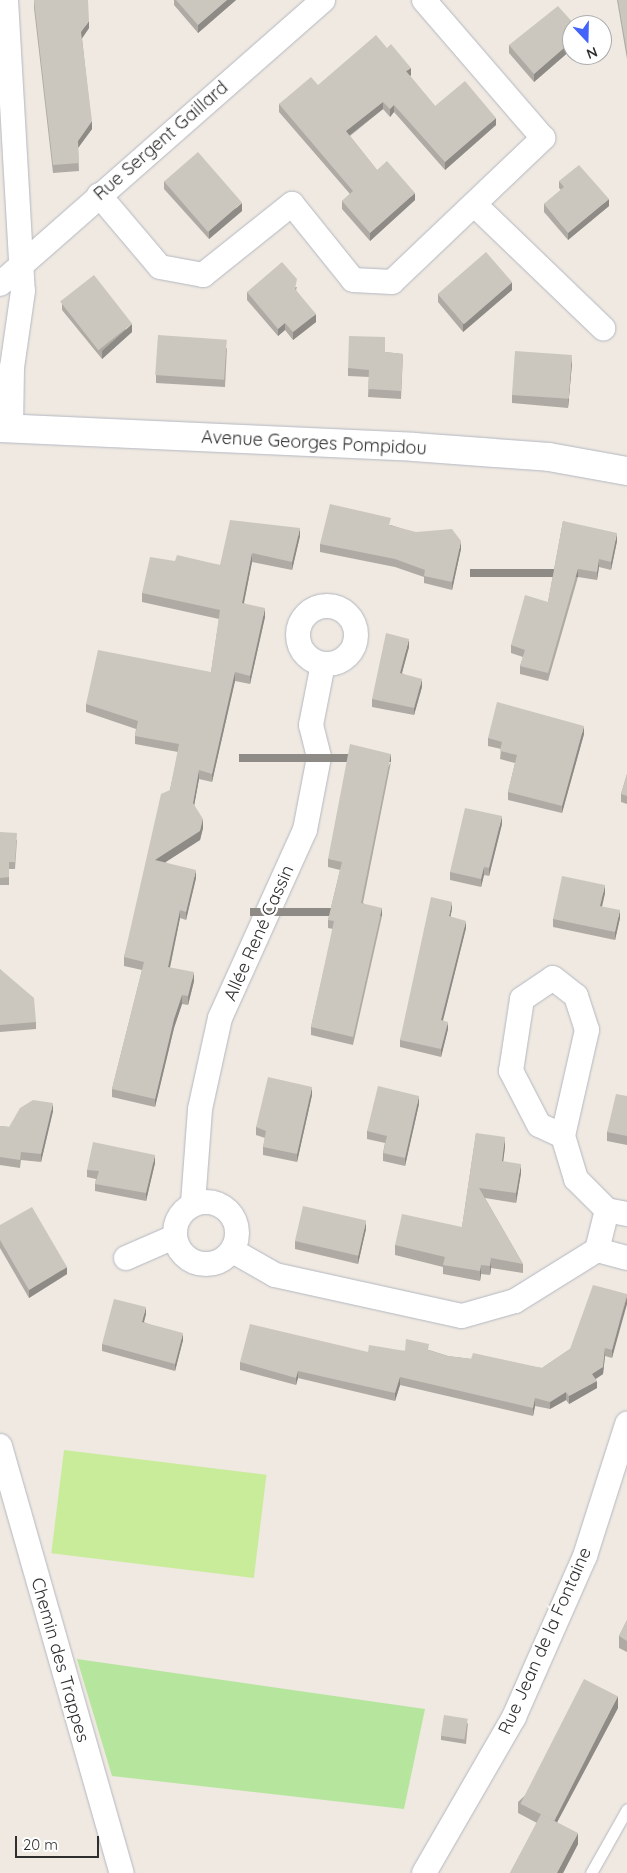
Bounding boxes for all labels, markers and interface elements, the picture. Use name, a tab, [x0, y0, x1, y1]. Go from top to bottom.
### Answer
north arrow	[562, 15, 612, 65]
text: N	[584, 43, 600, 63]
street label: Rue Sergent Gaillard	[89, 77, 233, 205]
street label: Avenue Georges Pompidou	[201, 426, 427, 460]
street label: Allée René Cassin	[219, 862, 299, 1004]
street label: Rue Jean de la Fontaine	[494, 1544, 596, 1738]
street label: Chemin des Trappes	[26, 1575, 94, 1745]
scale bar	[18, 1826, 101, 1858]
text: 20 m	[23, 1835, 58, 1854]

